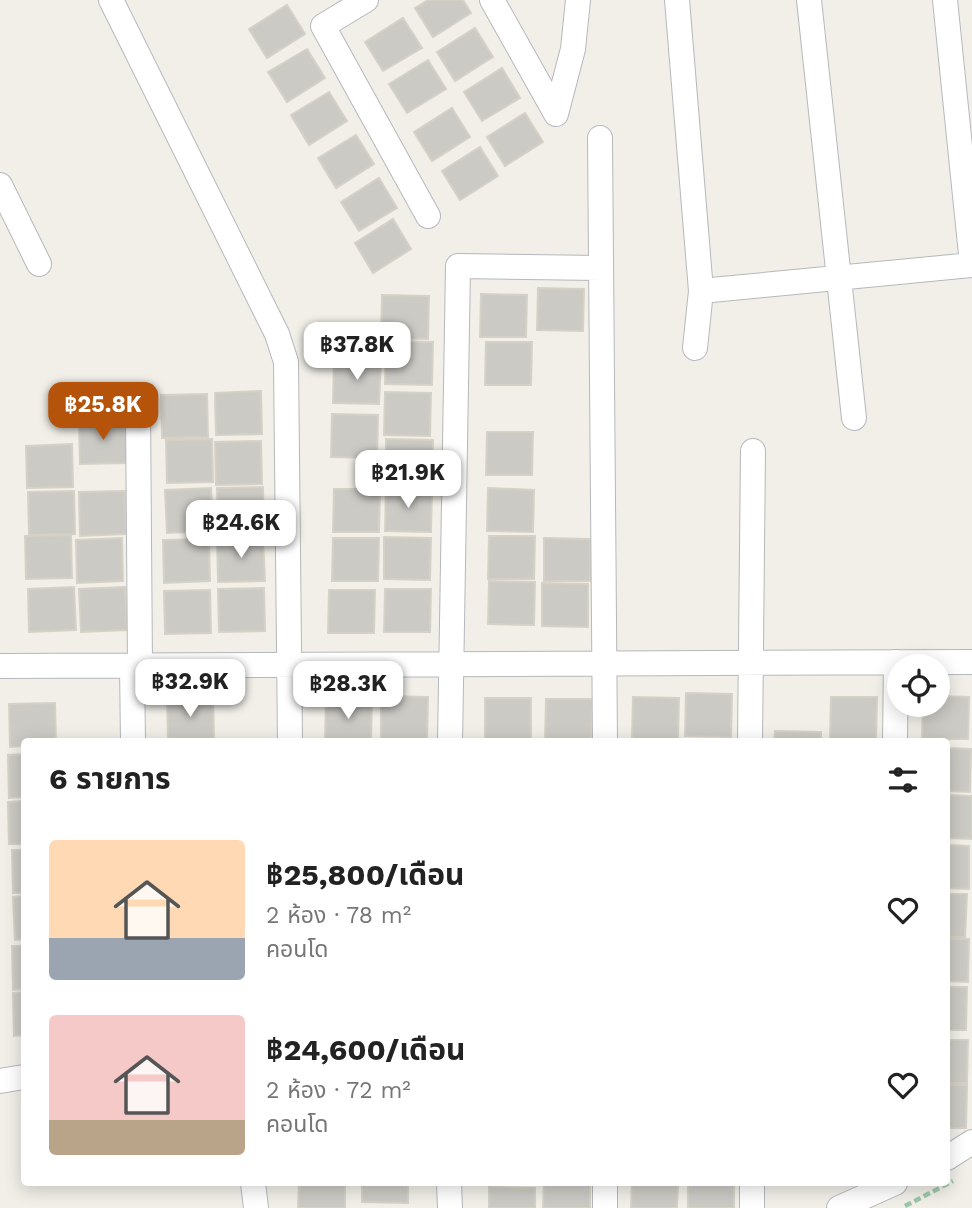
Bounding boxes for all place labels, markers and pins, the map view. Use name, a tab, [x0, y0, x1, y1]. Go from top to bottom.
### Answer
pin: ฿37.8K	[300, 322, 414, 382]
pin: ฿25.8K	[46, 382, 160, 442]
pin: ฿21.9K	[351, 450, 465, 510]
pin: ฿24.6K	[184, 500, 298, 560]
pin: ฿32.9K	[133, 660, 247, 719]
pin: ฿28.3K	[291, 662, 405, 721]

